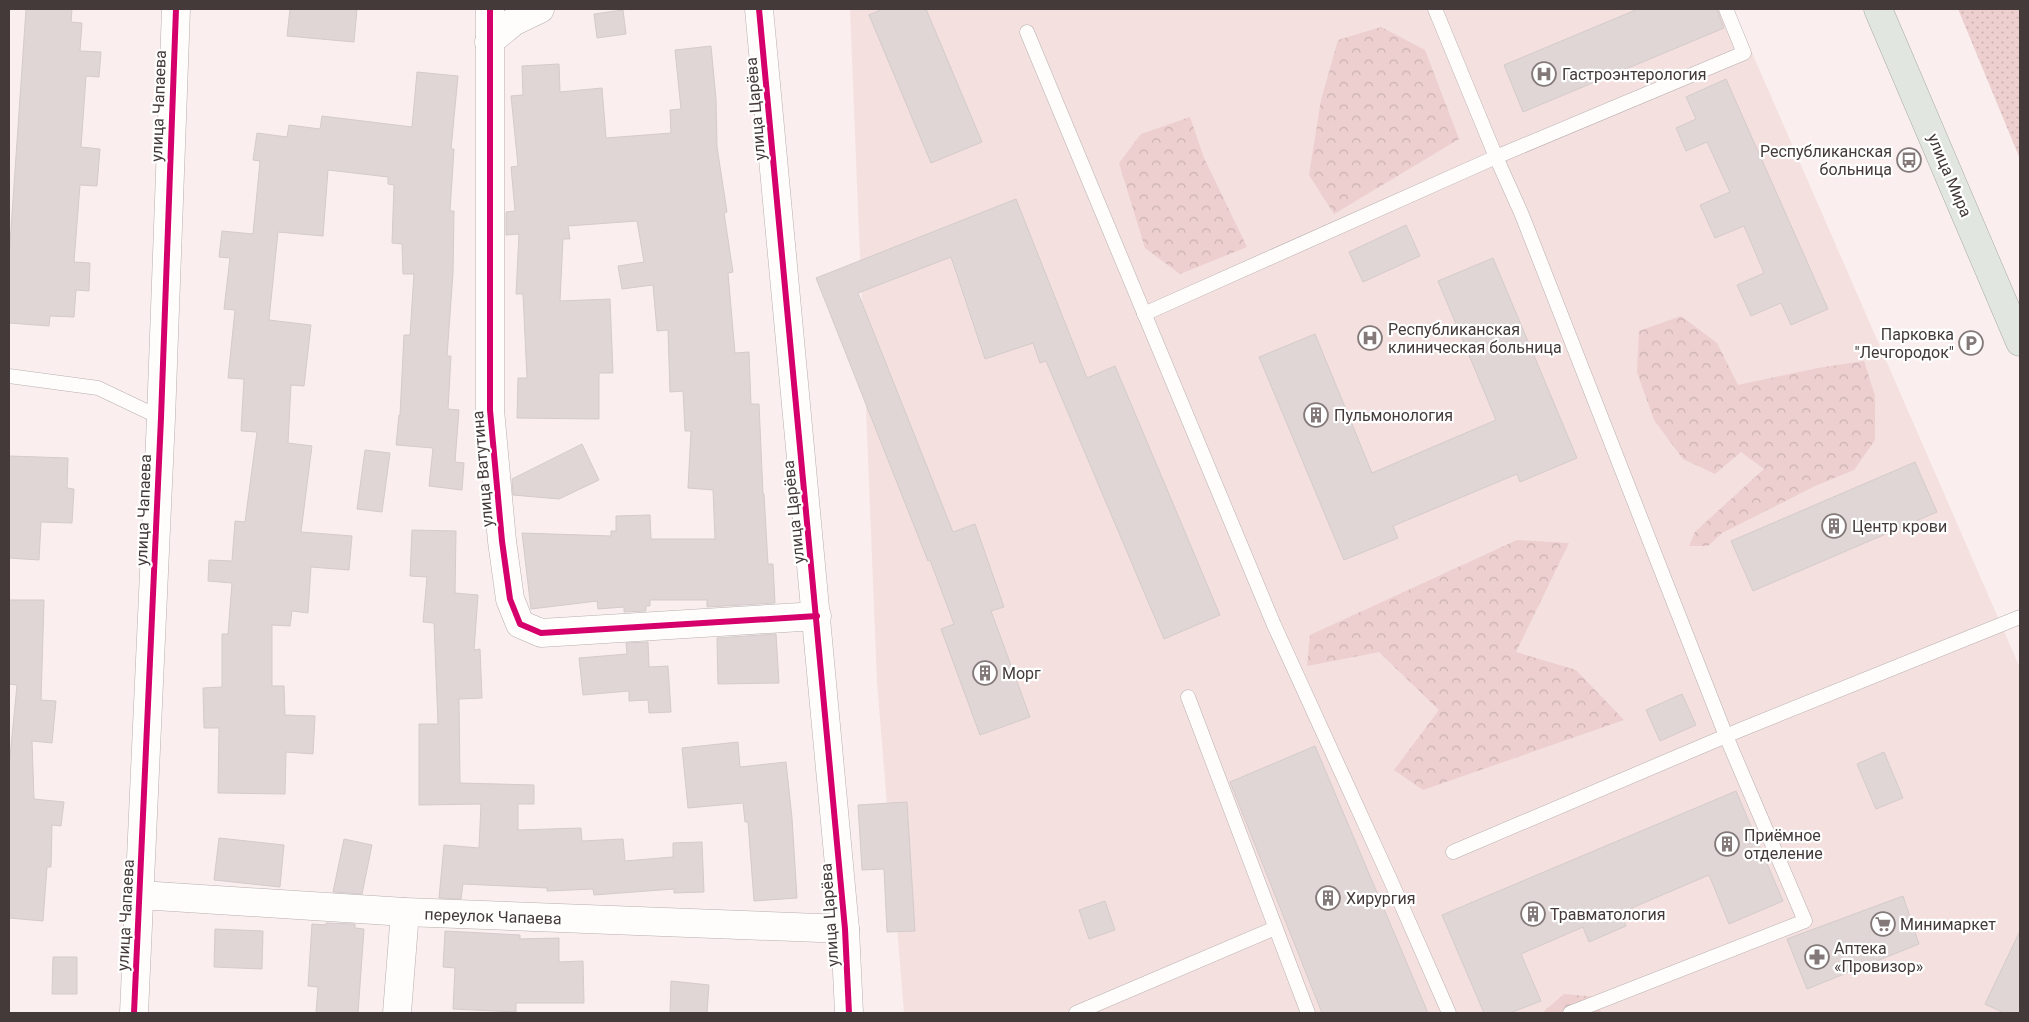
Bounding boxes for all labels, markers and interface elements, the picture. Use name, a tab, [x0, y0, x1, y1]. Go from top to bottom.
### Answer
street label: улица Чапаева	[147, 50, 170, 162]
street label: улица Царёва	[742, 57, 769, 161]
hospital icon: Гастроэнтерология	[1531, 61, 1557, 87]
place label: Гастроэнтерология	[1562, 65, 1707, 84]
street label: улица Мира	[1923, 131, 1976, 220]
place label: Республиканская больница	[1760, 142, 1892, 179]
bus stop icon: Республиканская больница	[1896, 147, 1922, 173]
place label: Республиканская клиническая больница	[1388, 320, 1562, 357]
hospital icon: Республиканская клиническая больница	[1357, 325, 1383, 351]
place label: Парковка "Лечгородок"	[1855, 325, 1954, 362]
parking icon: Парковка "Лечгородок"	[1958, 330, 1984, 356]
building icon: Пульмонология	[1303, 402, 1329, 428]
place label: Пульмонология	[1334, 406, 1453, 425]
street label: улица Ватутина	[468, 410, 497, 528]
street label: улица Чапаева	[132, 454, 155, 566]
street label: улица Царёва	[779, 459, 808, 564]
building icon: Центр крови	[1821, 513, 1847, 539]
place label: Центр крови	[1852, 517, 1947, 536]
building icon: Морг	[972, 660, 998, 686]
place label: Морг	[1002, 664, 1041, 683]
place label: Приёмное отделение	[1744, 826, 1823, 863]
building icon: Приёмное отделение	[1714, 831, 1740, 857]
street label: улица Чапаева	[113, 859, 138, 971]
street label: улица Царёва	[816, 863, 843, 967]
building icon: Хирургия	[1315, 885, 1341, 911]
place label: Хирургия	[1346, 889, 1415, 908]
building icon: Травматология	[1520, 901, 1546, 927]
street label: переулок Чапаева	[424, 905, 562, 928]
place label: Травматология	[1550, 905, 1665, 924]
supermarket icon: Минимаркет	[1870, 911, 1896, 937]
place label: Минимаркет	[1900, 915, 1996, 934]
place label: Аптека «Провизор»	[1834, 939, 1923, 976]
pharmacy icon: Аптека «Провизор»	[1804, 944, 1830, 970]

